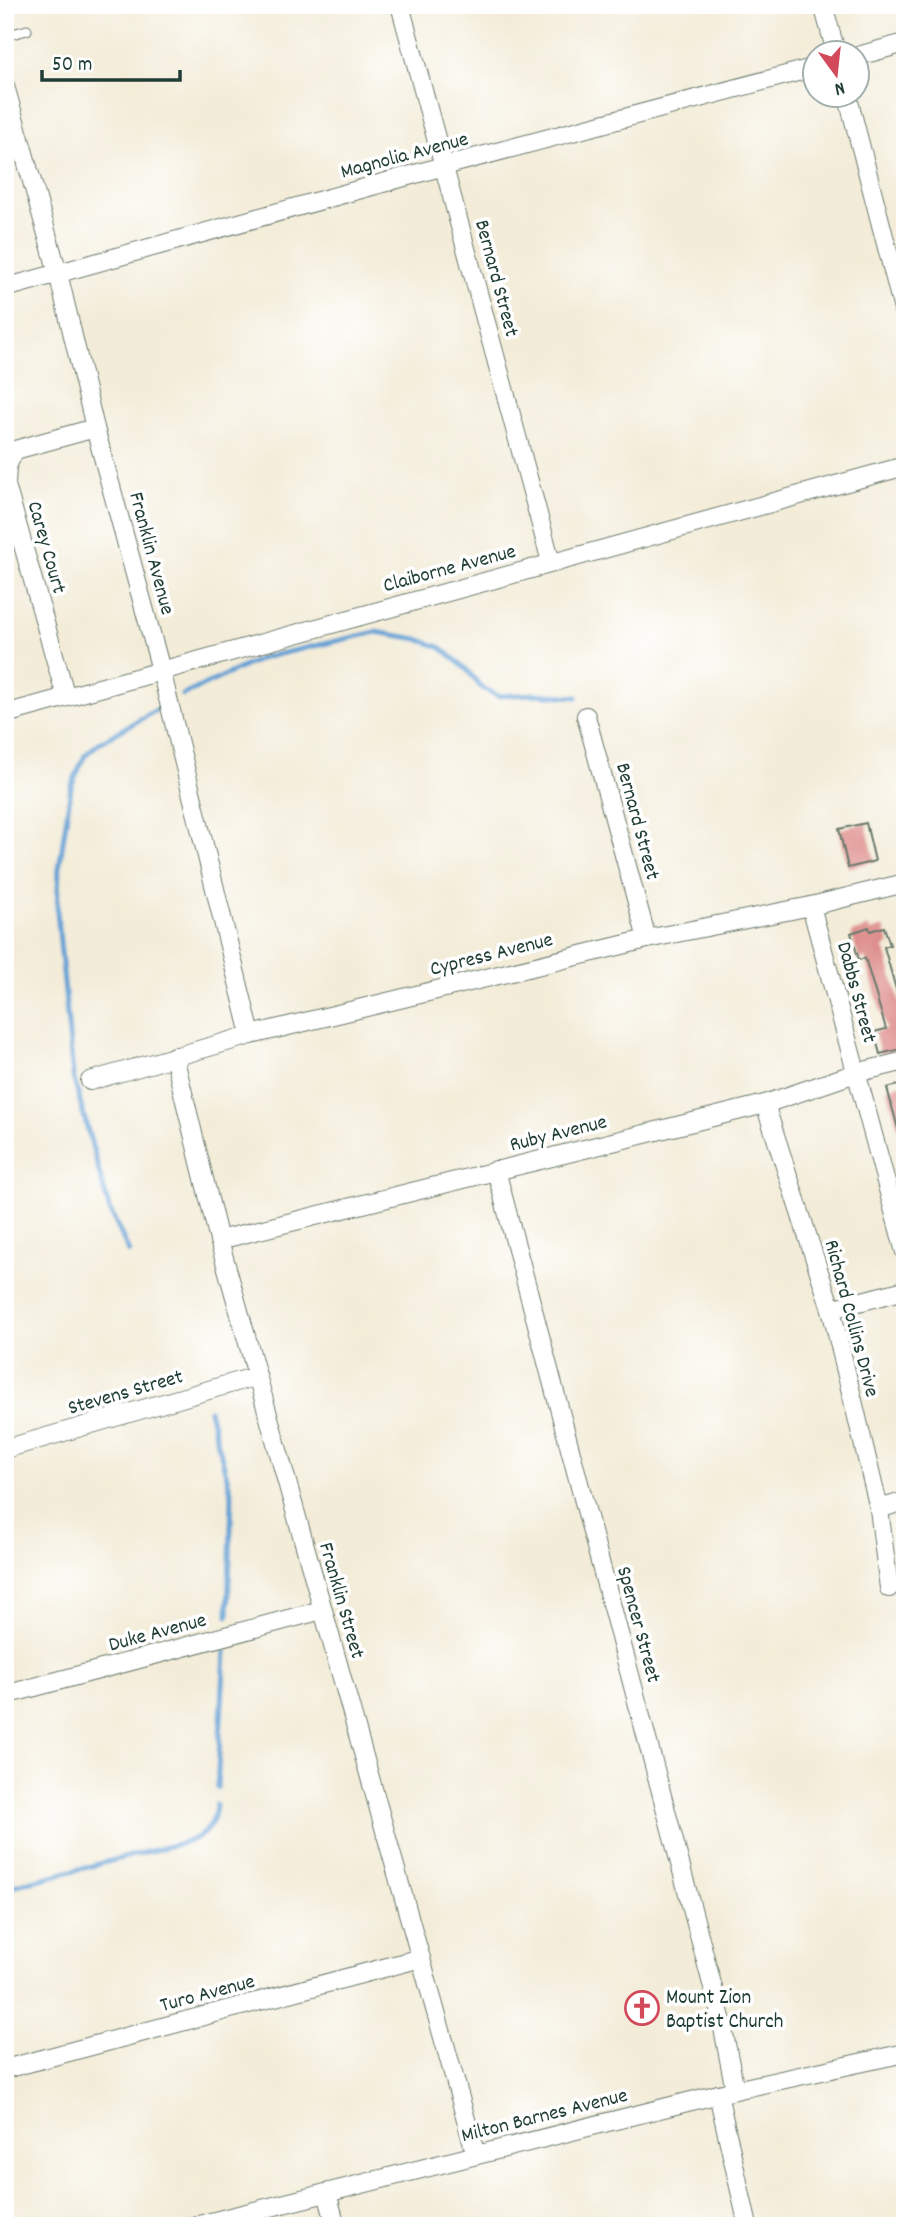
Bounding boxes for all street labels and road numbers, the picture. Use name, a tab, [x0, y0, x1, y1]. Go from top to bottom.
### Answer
street label: Magnolia Avenue	[337, 125, 472, 188]
street label: Bernard Street	[465, 217, 525, 341]
street label: Franklin Avenue	[119, 489, 181, 619]
street label: Carey Court	[18, 498, 73, 598]
street label: Claiborne Avenue	[380, 538, 520, 602]
street label: Bernard Street	[606, 760, 666, 884]
street label: Cypress Avenue	[427, 926, 556, 986]
street label: Dabbs Street	[827, 939, 883, 1047]
street label: Ruby Avenue	[507, 1108, 610, 1161]
street label: Richard Collins Drive	[815, 1237, 886, 1401]
street label: Stevens Street	[65, 1363, 187, 1425]
street label: Franklin Street	[309, 1539, 371, 1663]
street label: Spencer Street	[607, 1563, 667, 1686]
street label: Duke Avenue	[106, 1606, 210, 1661]
street label: Turo Avenue	[157, 1968, 258, 2022]
street label: Milton Barnes Avenue	[458, 2082, 631, 2152]

